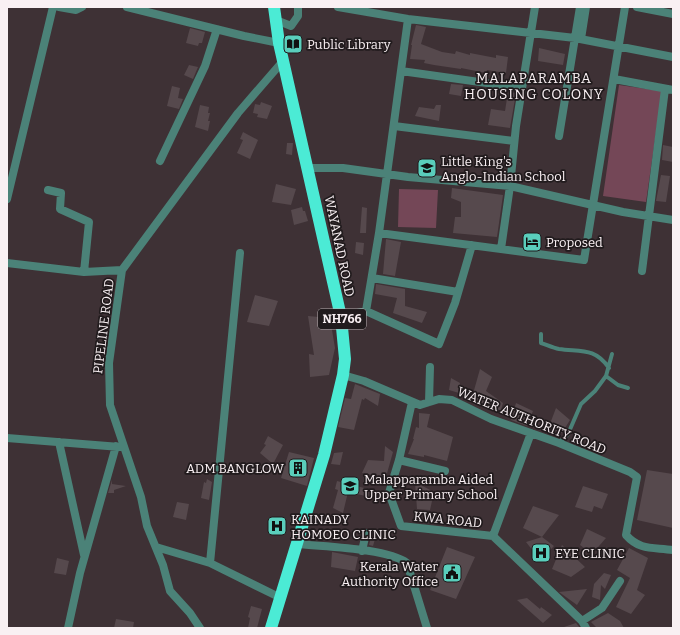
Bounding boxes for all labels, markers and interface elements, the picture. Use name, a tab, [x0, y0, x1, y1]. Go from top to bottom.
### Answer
library icon: Public Library	[282, 33, 304, 55]
place label: Public Library	[307, 37, 391, 52]
district label: MALAPARAMBA HOUSING COLONY	[464, 70, 604, 103]
place label: Little King's Anglo-Indian School	[441, 154, 566, 184]
school or university icon: Little King's Anglo-Indian School	[416, 157, 438, 179]
street label: WAYANAD ROAD	[321, 194, 358, 298]
hotel icon: Proposed	[521, 231, 543, 253]
place label: Proposed	[546, 235, 603, 250]
street label: PIPELINE ROAD	[90, 277, 117, 375]
road number: NH766	[318, 309, 366, 329]
street label: WATER AUTHORITY ROAD	[455, 384, 608, 457]
building icon: ADM BANGLOW	[287, 457, 309, 479]
place label: ADM BANGLOW	[186, 461, 285, 476]
place label: Malapparamba Aided Upper Primary School	[364, 472, 498, 502]
school or university icon: Malapparamba Aided Upper Primary School	[339, 475, 361, 497]
street label: KWA ROAD	[413, 508, 483, 531]
place label: KAINADY HOMOEO CLINIC	[291, 512, 396, 542]
hospital icon: KAINADY HOMOEO CLINIC	[266, 515, 288, 537]
hospital icon: EYE CLINIC	[530, 542, 552, 564]
place label: EYE CLINIC	[555, 546, 625, 561]
place label: Kerala Water Authority Office	[341, 559, 438, 589]
public building icon: Kerala Water Authority Office	[441, 562, 463, 584]

